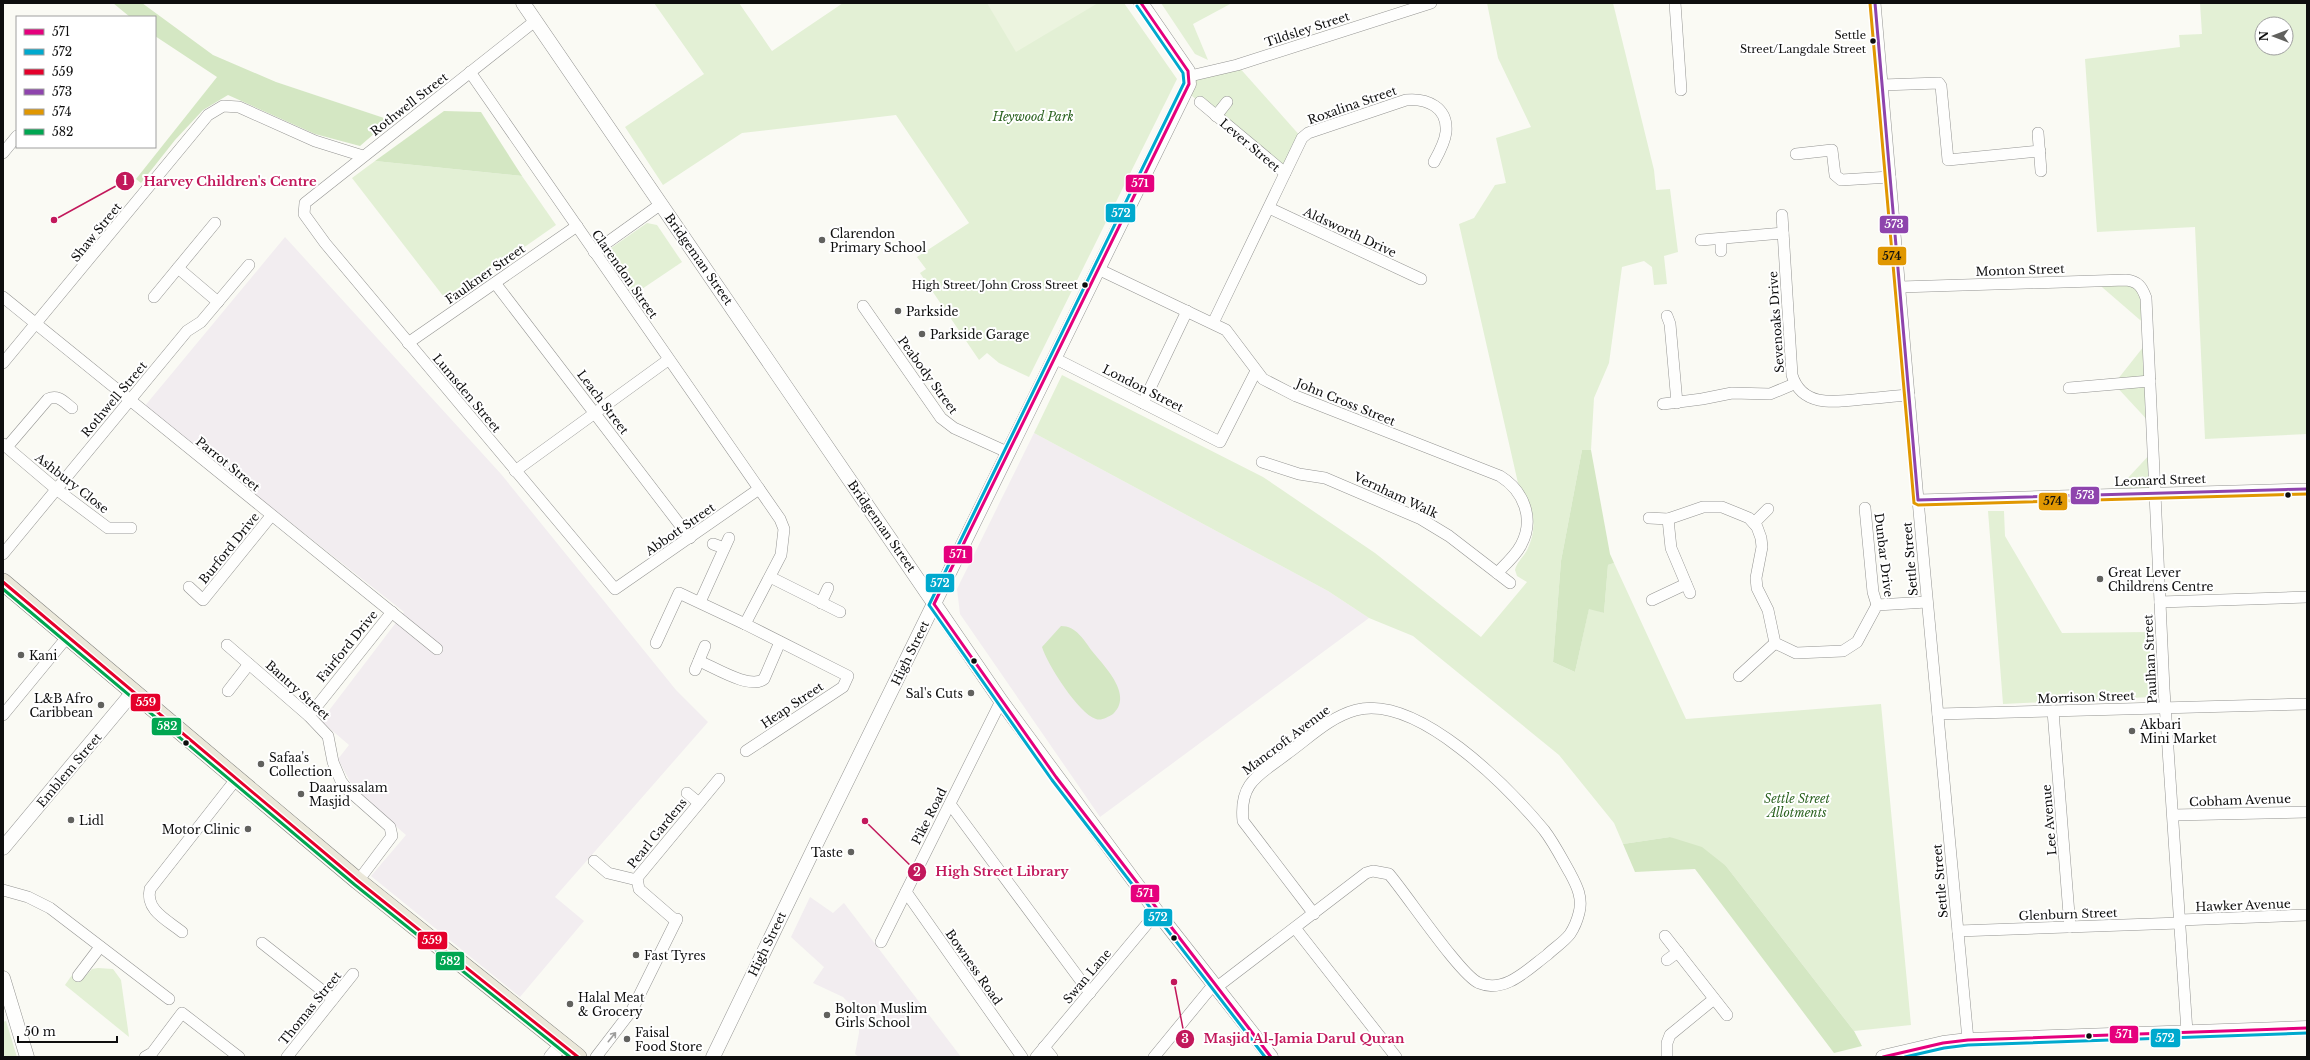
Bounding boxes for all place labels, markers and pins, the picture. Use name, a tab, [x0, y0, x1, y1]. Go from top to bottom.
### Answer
place label: Settle Street/Langdale Street	[1740, 28, 1867, 56]
marker: Settle Street/Langdale Street	[1868, 36, 1878, 46]
callout: Harvey Children's Centre	[115, 169, 325, 194]
place label: Clarendon Primary School	[830, 226, 926, 255]
marker: Clarendon Primary School	[817, 235, 827, 245]
place label: High Street/John Cross Street	[912, 278, 1079, 292]
marker: High Street/John Cross Street	[1080, 280, 1090, 290]
place label: Parkside	[906, 304, 959, 319]
marker: Parkside	[893, 306, 903, 316]
place label: Parkside Garage	[930, 327, 1029, 342]
marker: Parkside Garage	[917, 329, 927, 339]
unlabelled marker	[2283, 490, 2293, 500]
place label: Great Lever Childrens Centre	[2108, 565, 2213, 594]
marker: Great Lever Childrens Centre	[2095, 574, 2105, 584]
place label: Kani	[29, 648, 57, 663]
marker: Kani	[16, 650, 26, 660]
unlabelled marker	[969, 656, 979, 666]
place label: Sal's Cuts	[906, 686, 963, 701]
marker: Sal's Cuts	[966, 688, 976, 698]
place label: L&B Afro Caribbean	[29, 691, 93, 720]
marker: L&B Afro Caribbean	[96, 700, 106, 710]
place label: Akbari Mini Market	[2139, 717, 2217, 746]
marker: Akbari Mini Market	[2127, 726, 2137, 736]
unlabelled marker	[181, 738, 191, 748]
place label: Safaa's Collection	[269, 750, 332, 779]
marker: Safaa's Collection	[256, 759, 266, 769]
place label: Daarussalam Masjid	[309, 780, 388, 809]
marker: Daarussalam Masjid	[296, 789, 306, 799]
place label: Lidl	[79, 813, 104, 828]
marker: Lidl	[66, 815, 76, 825]
place label: Motor Clinic	[162, 822, 241, 837]
marker: Motor Clinic	[243, 824, 253, 834]
place label: Taste	[811, 845, 843, 860]
marker: Taste	[846, 847, 856, 857]
callout: High Street Library	[907, 859, 1077, 884]
unlabelled marker	[1169, 933, 1179, 943]
place label: Fast Tyres	[644, 948, 706, 963]
marker: Fast Tyres	[631, 950, 641, 960]
place label: Halal Meat & Grocery	[578, 990, 645, 1019]
marker: Halal Meat & Grocery	[565, 999, 575, 1009]
place label: Bolton Muslim Girls School	[835, 1001, 927, 1030]
marker: Bolton Muslim Girls School	[822, 1010, 832, 1020]
place label: Faisal Food Store	[635, 1025, 702, 1054]
callout: Masjid Al-Jamia Darul Quran	[1175, 1026, 1413, 1051]
unlabelled marker	[2084, 1031, 2094, 1041]
marker: Faisal Food Store	[622, 1034, 632, 1044]

